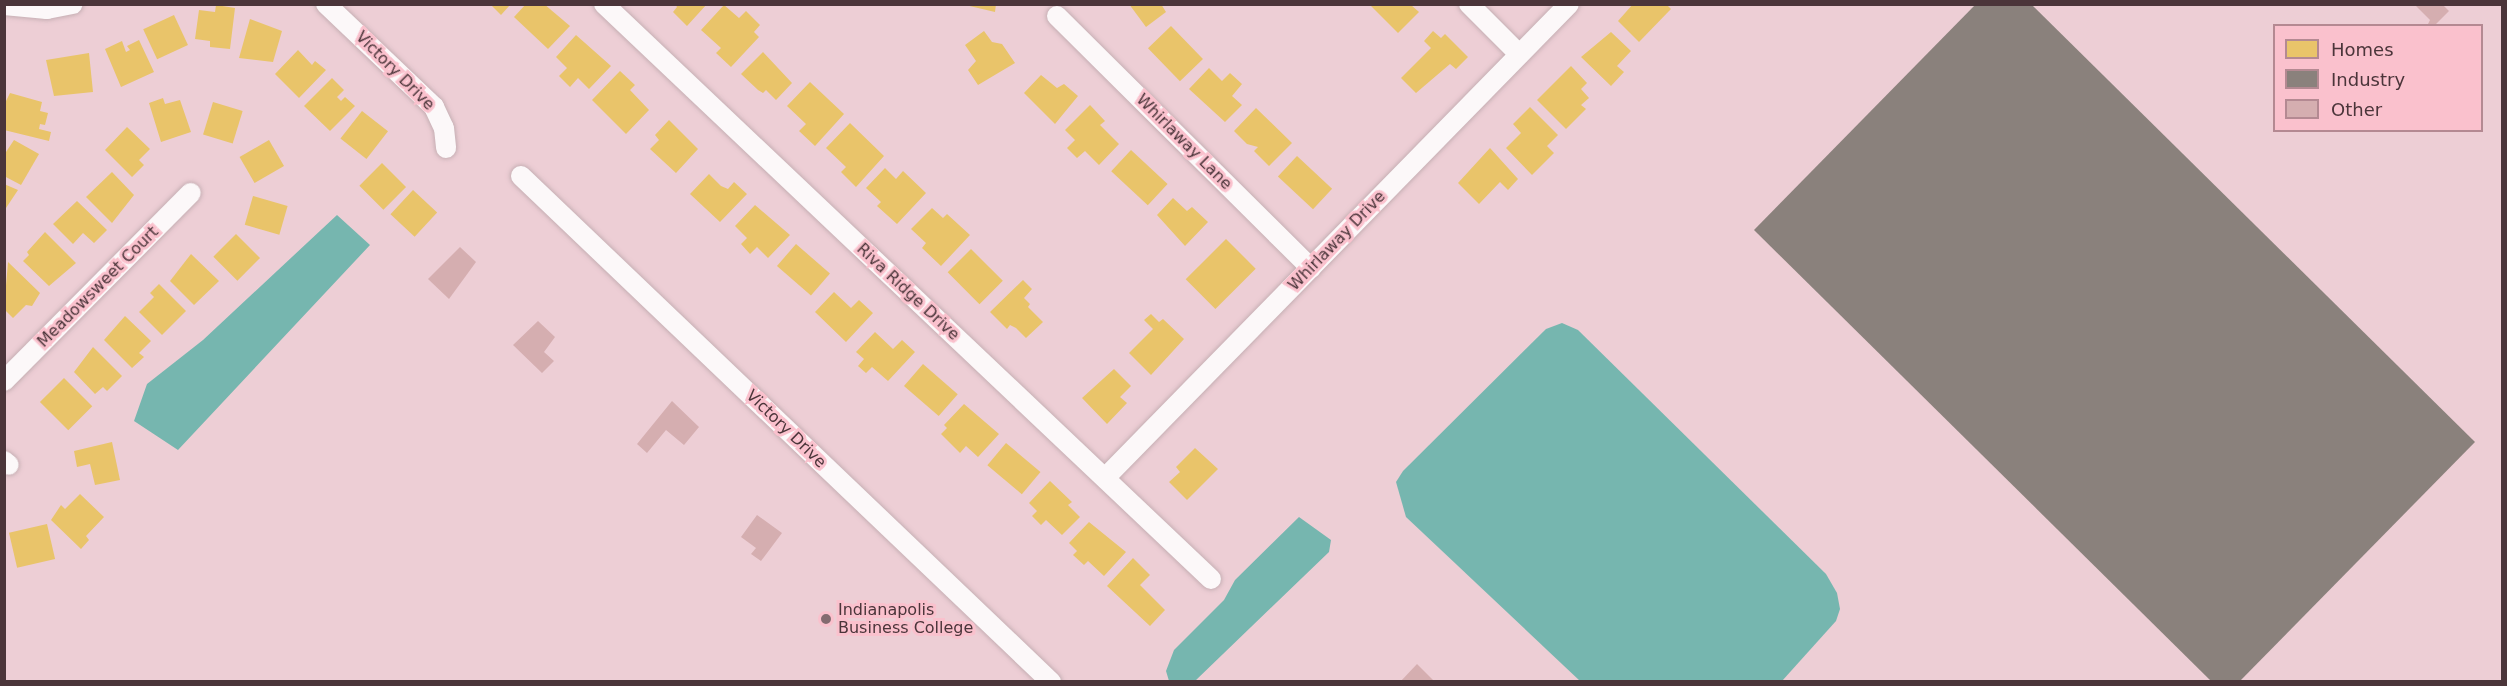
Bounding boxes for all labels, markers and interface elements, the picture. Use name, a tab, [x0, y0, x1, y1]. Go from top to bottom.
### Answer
legend	[2273, 24, 2483, 132]
street label: Victory Drive	[352, 28, 438, 114]
text: Homes	[2331, 39, 2394, 60]
text: Industry	[2331, 69, 2405, 90]
street label: Whirlaway Lane	[1132, 90, 1236, 194]
text: Other	[2331, 99, 2382, 120]
street label: Whirlaway Drive	[1284, 187, 1390, 295]
street label: Meadowsweet Court	[34, 223, 162, 351]
street label: Riva Ridge Drive	[853, 239, 963, 345]
street label: Victory Drive	[742, 386, 830, 472]
place label: Indianapolis Business College	[838, 600, 973, 638]
marker: Indianapolis Business College	[819, 612, 833, 626]

